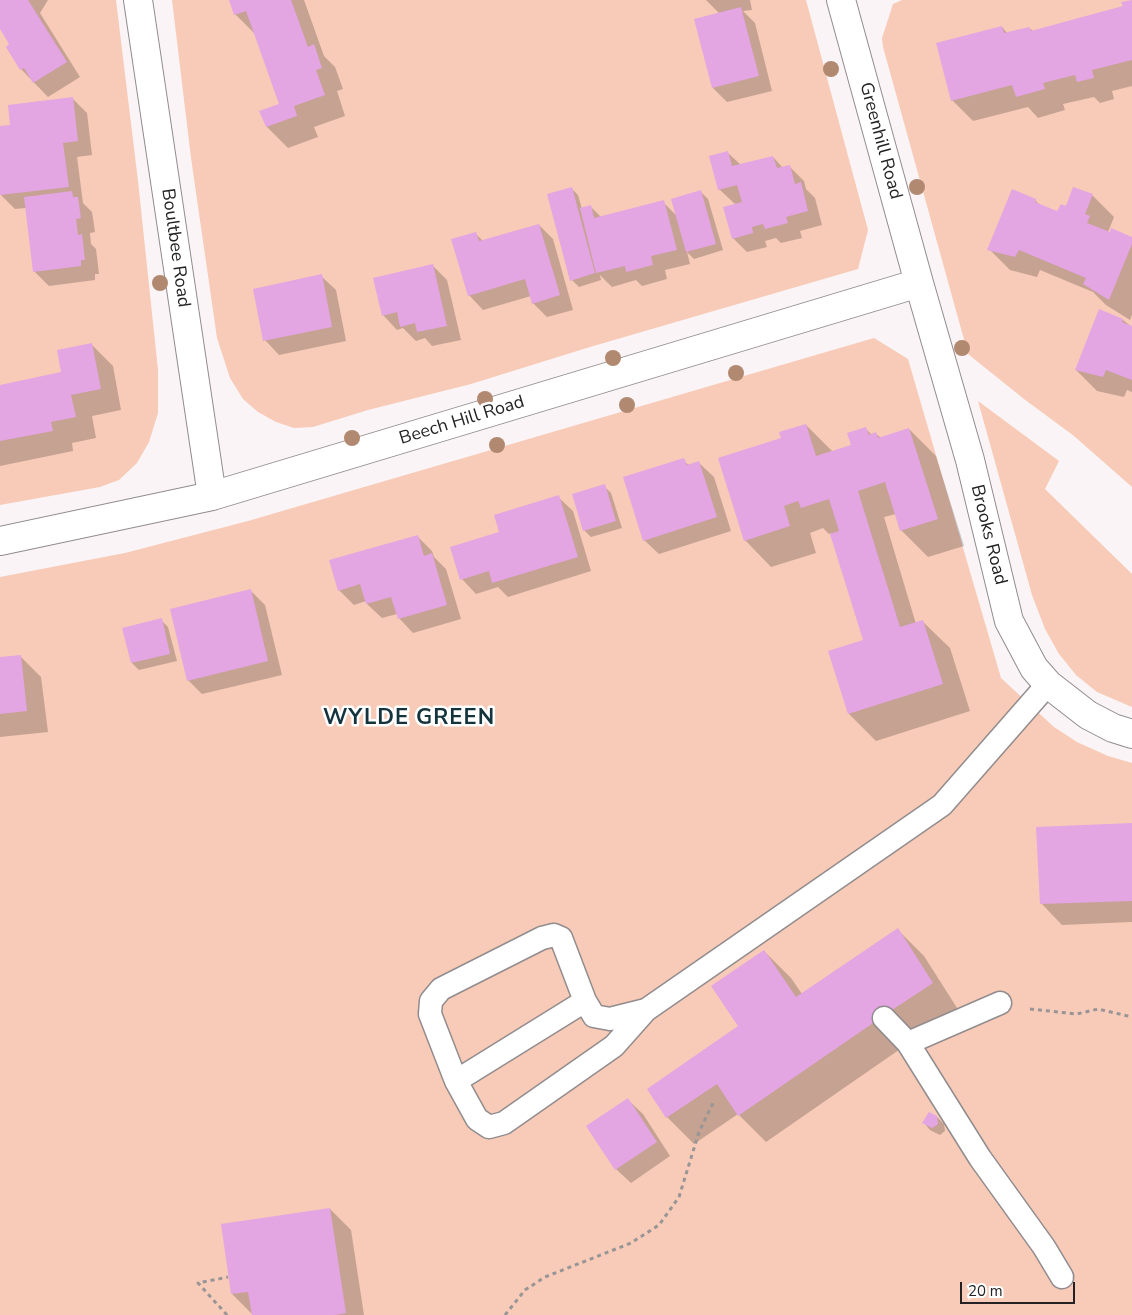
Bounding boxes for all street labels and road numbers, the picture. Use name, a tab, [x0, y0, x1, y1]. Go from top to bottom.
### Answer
street label: Greenhill Road	[854, 80, 906, 202]
street label: Boultbee Road	[156, 187, 194, 309]
street label: Beech Hill Road	[397, 392, 527, 450]
street label: Brooks Road	[965, 483, 1011, 587]

